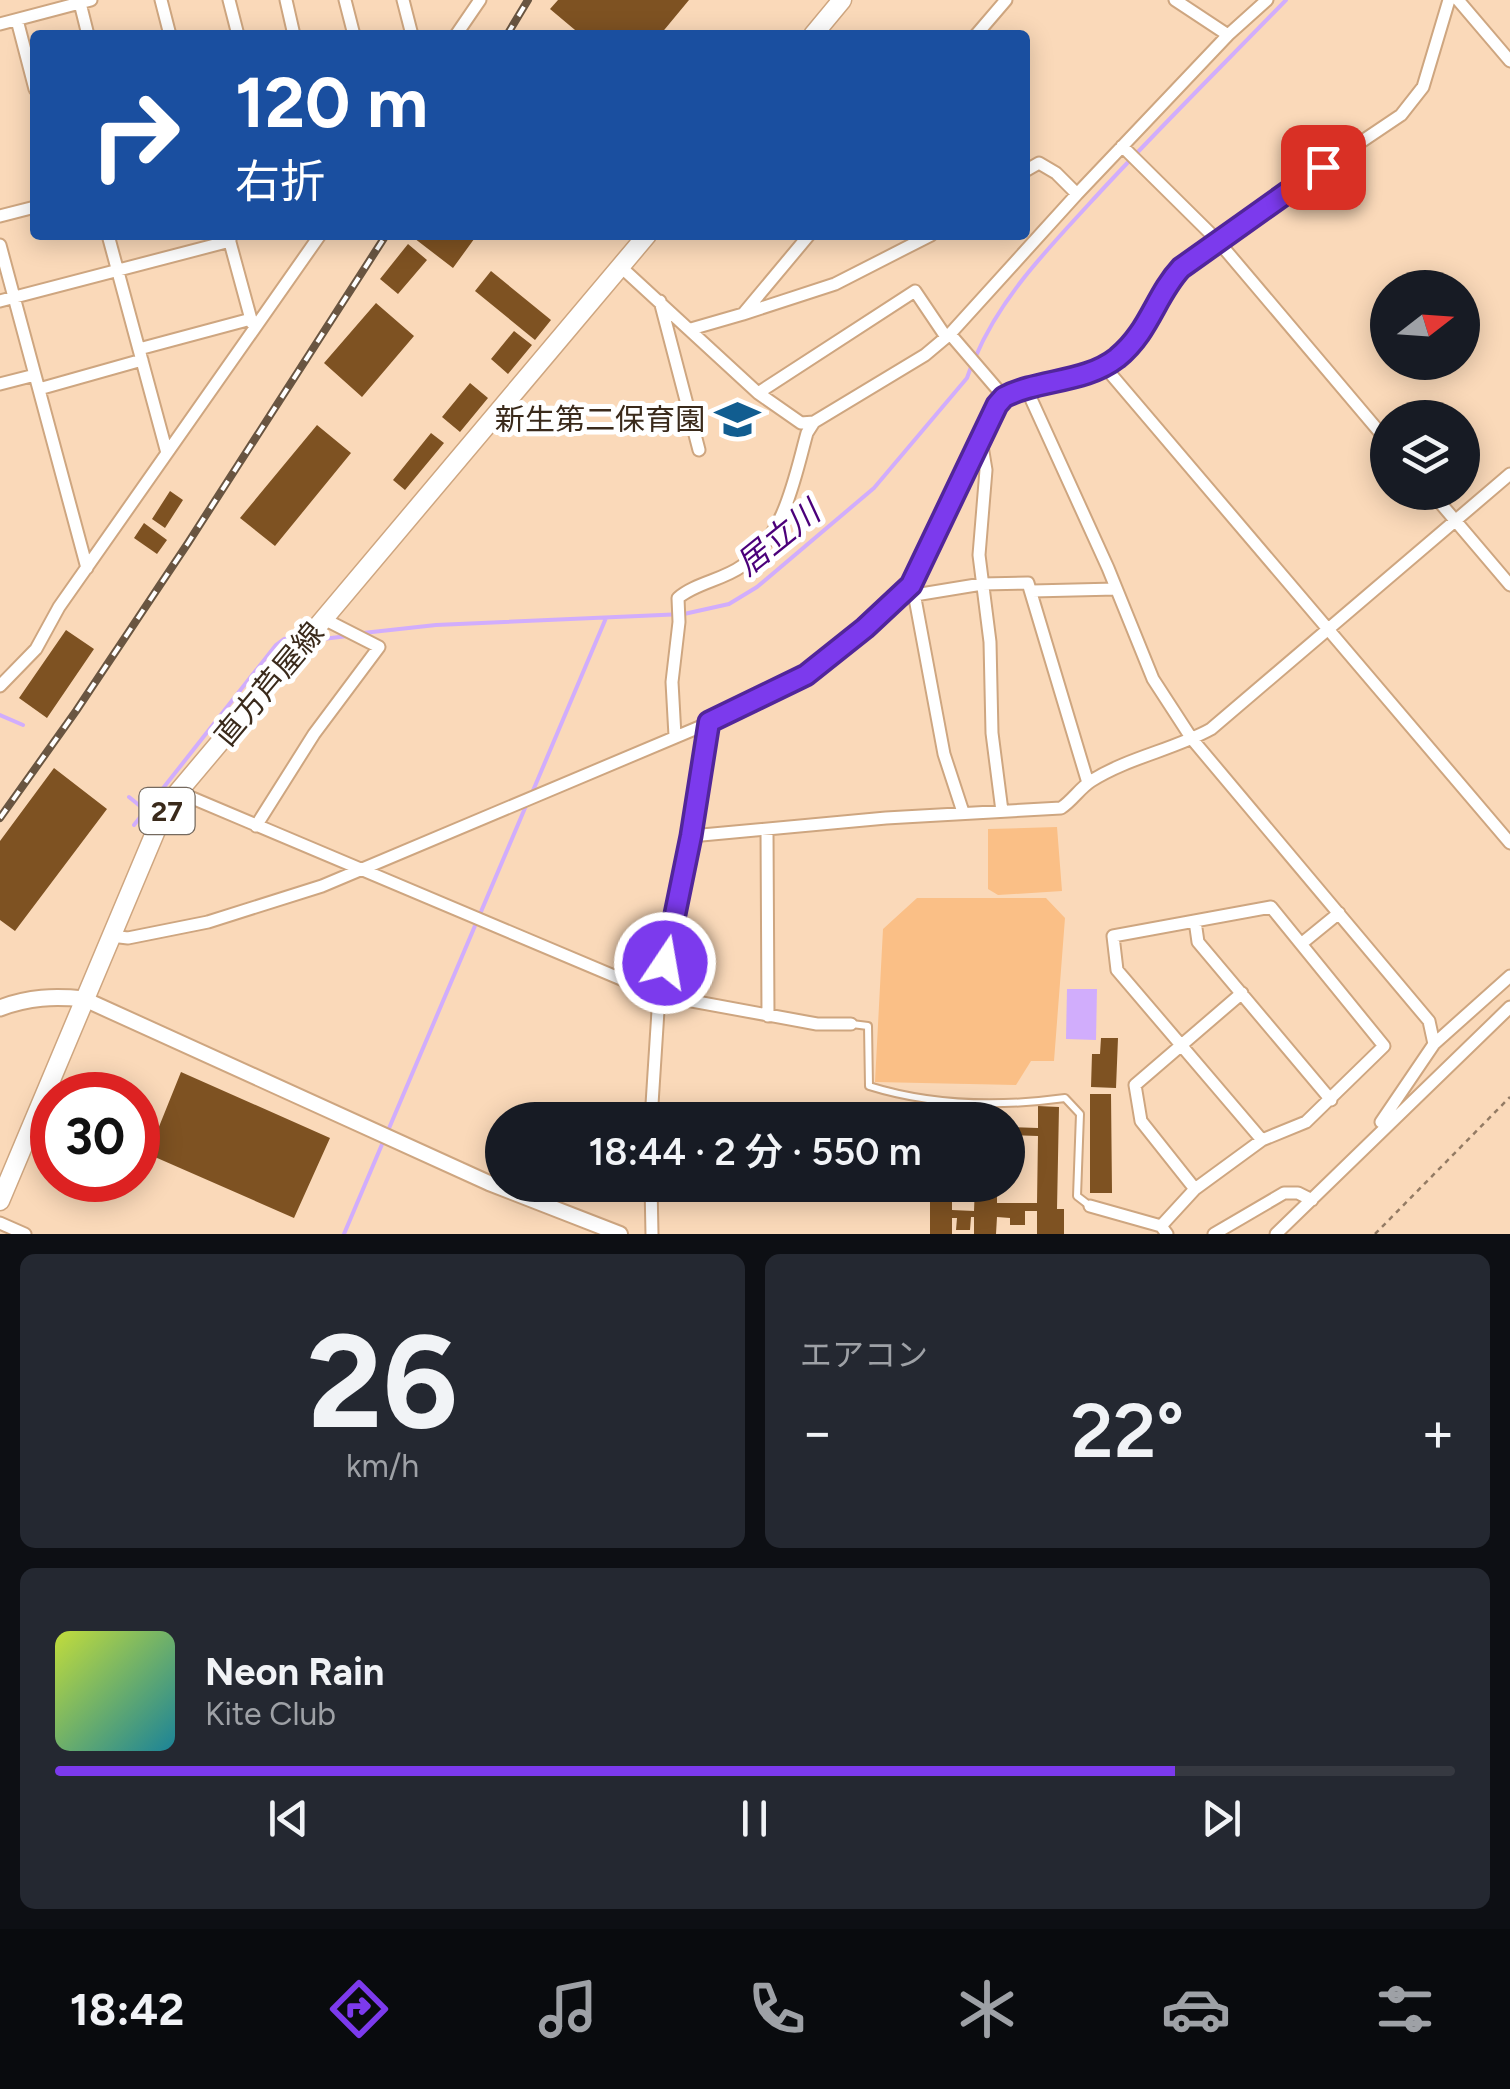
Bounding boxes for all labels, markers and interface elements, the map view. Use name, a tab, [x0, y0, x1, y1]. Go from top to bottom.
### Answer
text: 120 m	[235, 60, 428, 145]
icon: right	[70, 70, 200, 200]
pin	[1281, 125, 1366, 210]
icon: arrive	[1296, 140, 1351, 195]
text: 右折	[235, 154, 325, 208]
north arrow	[1370, 270, 1480, 380]
map controls	[1370, 270, 1480, 510]
school or university icon: 新生第二保育園	[714, 395, 762, 443]
button: layers	[1370, 400, 1480, 510]
place label: 新生第二保育園	[495, 401, 705, 438]
water label: 居立川	[729, 491, 830, 583]
street label: 直方芦屋線	[207, 615, 331, 753]
road number: 27	[140, 788, 194, 834]
position arrow	[613, 911, 717, 1015]
speed limit sign: 30	[30, 1072, 160, 1202]
text: 18:44 · 2 分 · 550 m	[588, 1129, 922, 1175]
text: 26	[307, 1304, 458, 1460]
text: エアコン	[800, 1336, 928, 1374]
text: 22°	[1071, 1386, 1184, 1476]
text: −	[800, 1399, 834, 1465]
text: +	[1421, 1399, 1455, 1465]
text: km/h	[346, 1447, 419, 1485]
text: Neon Rain	[205, 1649, 384, 1695]
text: Kite Club	[205, 1695, 336, 1733]
icon: previous	[261, 1791, 316, 1846]
icon: pause	[727, 1791, 782, 1846]
icon: next	[1194, 1791, 1249, 1846]
icon: directions	[324, 1974, 394, 2044]
icon: music	[533, 1974, 603, 2044]
icon: phone	[742, 1974, 812, 2044]
icon: climate	[952, 1974, 1022, 2044]
icon: car	[1161, 1974, 1231, 2044]
icon: filters	[1370, 1974, 1440, 2044]
text: 18:42	[70, 1982, 184, 2036]

